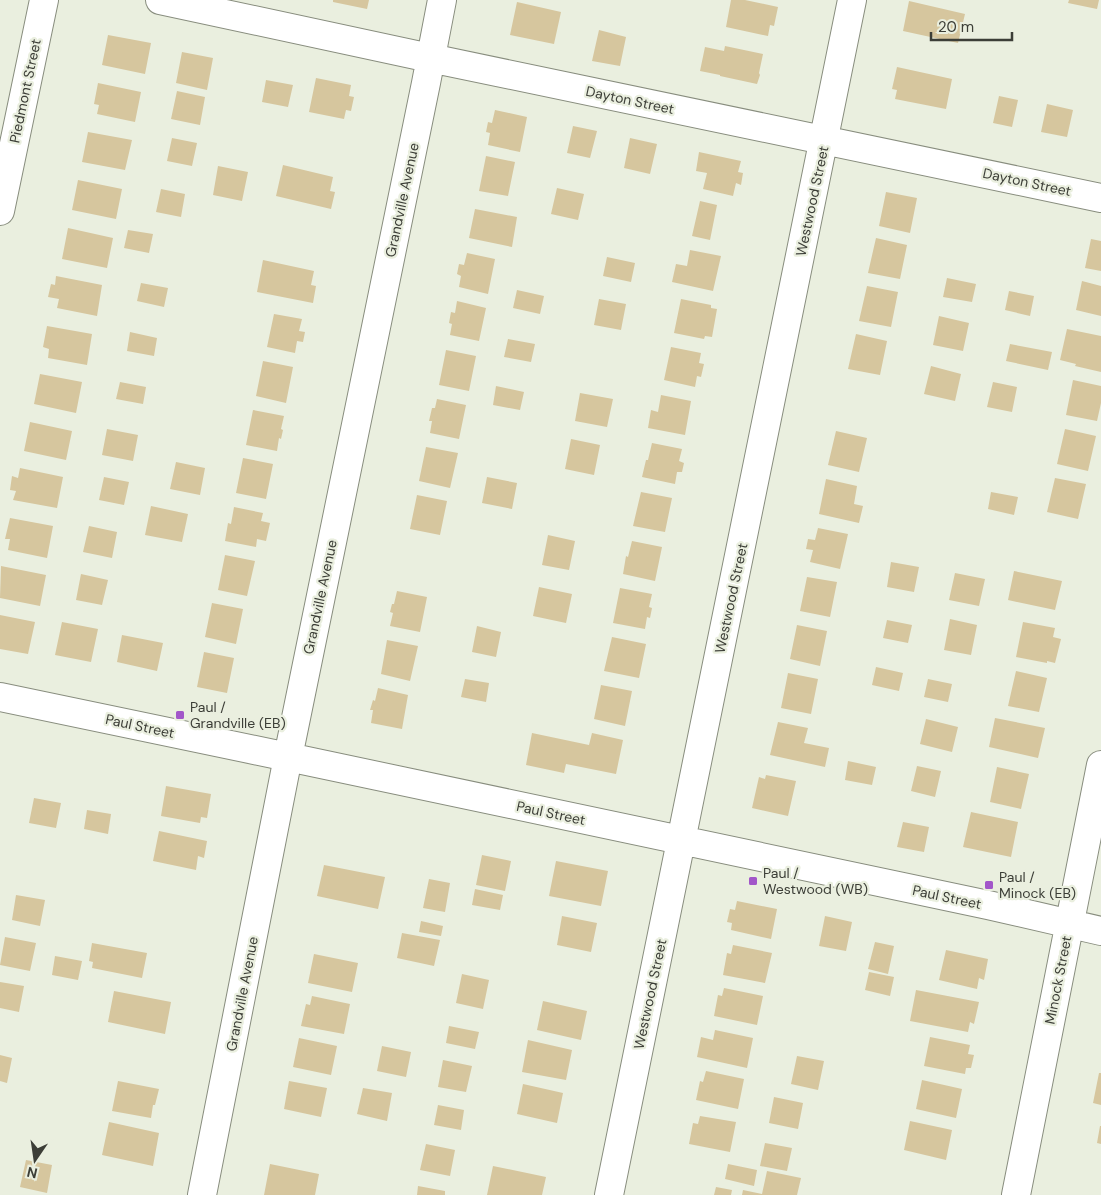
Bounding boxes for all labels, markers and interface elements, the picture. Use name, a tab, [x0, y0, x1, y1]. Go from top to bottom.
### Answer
scale bar	[931, 10, 1012, 42]
text: 20 m	[938, 17, 974, 37]
street label: Piedmont Street	[5, 37, 45, 145]
street label: Dayton Street	[584, 82, 676, 118]
street label: Grandville Avenue	[381, 141, 423, 259]
street label: Westwood Street	[792, 144, 832, 258]
street label: Dayton Street	[981, 164, 1073, 200]
street label: Grandville Avenue	[299, 538, 341, 656]
street label: Westwood Street	[711, 541, 751, 655]
place label: Paul / Grandville (EB)	[190, 698, 286, 732]
marker: Paul / Grandville (EB)	[174, 709, 186, 721]
street label: Paul Street	[104, 710, 176, 742]
street label: Paul Street	[515, 797, 587, 829]
place label: Paul / Westwood (WB)	[763, 864, 868, 898]
place label: Paul / Minock (EB)	[999, 868, 1076, 902]
marker: Paul / Westwood (WB)	[747, 875, 759, 887]
marker: Paul / Minock (EB)	[983, 879, 995, 891]
street label: Paul Street	[911, 881, 983, 913]
street label: Minock Street	[1041, 934, 1075, 1026]
street label: Grandville Avenue	[222, 935, 262, 1053]
street label: Westwood Street	[630, 937, 670, 1051]
north arrow	[10, 1135, 60, 1185]
text: N	[25, 1163, 39, 1183]

